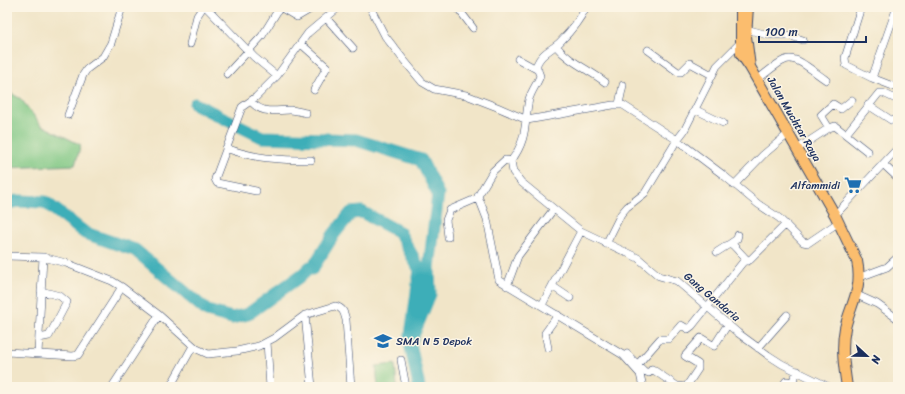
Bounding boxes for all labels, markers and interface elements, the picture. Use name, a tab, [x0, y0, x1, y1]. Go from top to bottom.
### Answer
scale bar	[759, 18, 866, 44]
text: 100 m	[765, 21, 798, 43]
street label: Jalan Muchtar Raya	[761, 72, 826, 166]
supermarket icon: Alfammidi	[843, 175, 863, 195]
place label: Alfammidi	[790, 176, 841, 195]
street label: Gang Gandaria	[679, 267, 745, 327]
school or university icon: SMA N 5 Depok	[373, 331, 393, 351]
place label: SMA N 5 Depok	[396, 332, 472, 351]
north arrow	[847, 336, 887, 376]
text: N	[865, 352, 886, 367]

